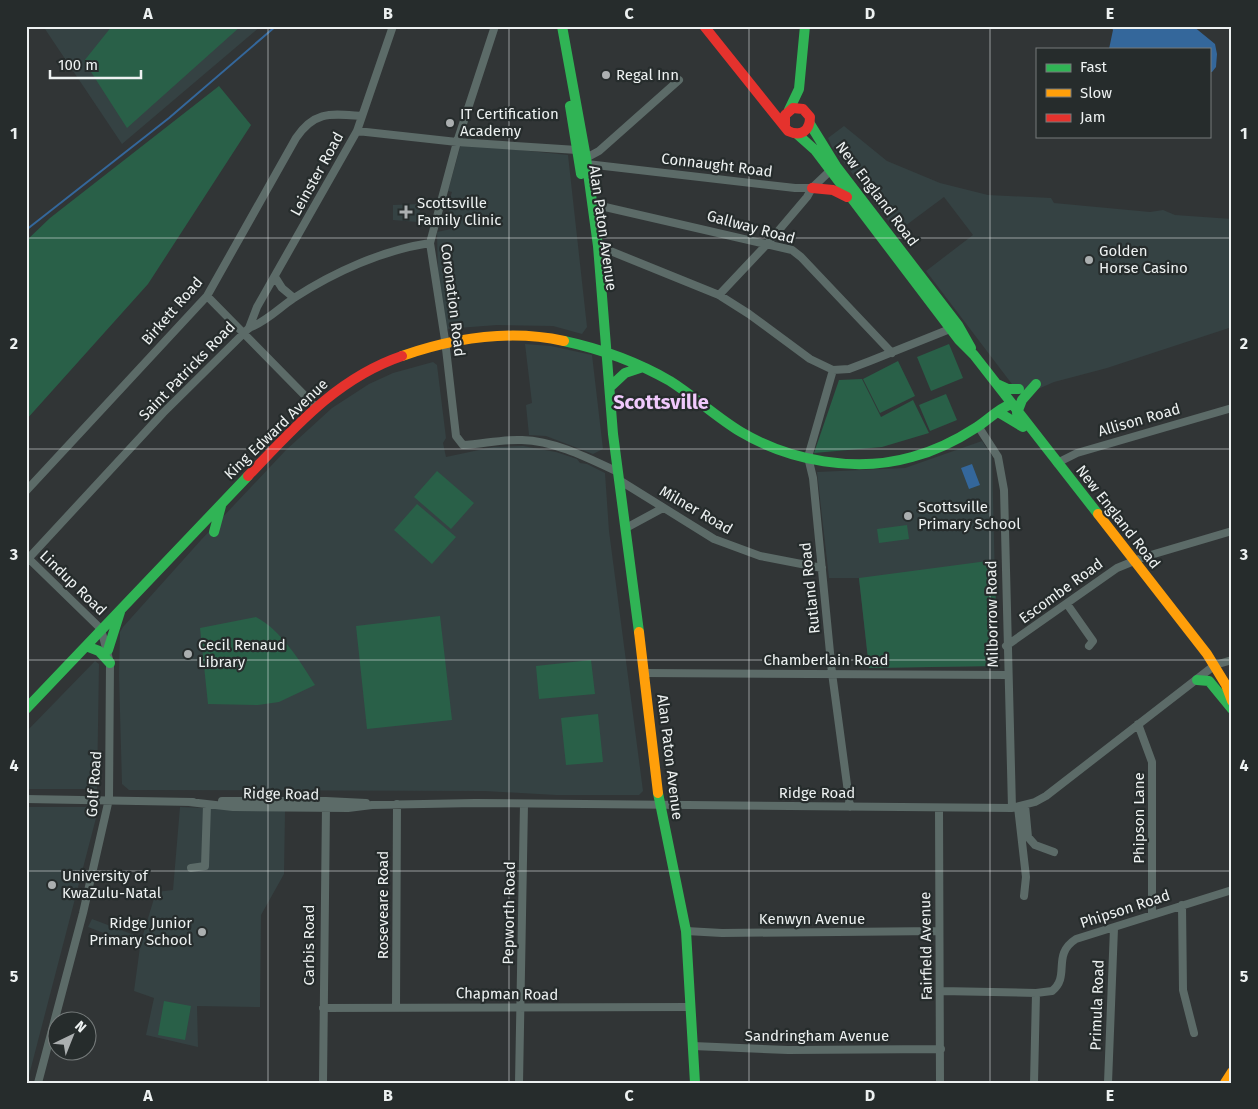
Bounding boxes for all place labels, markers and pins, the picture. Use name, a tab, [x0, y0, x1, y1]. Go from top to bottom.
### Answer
place label: Regal Inn	[616, 66, 679, 84]
marker: Regal Inn	[600, 69, 612, 81]
place label: IT Certification Academy	[460, 105, 559, 140]
marker: IT Certification Academy	[444, 117, 456, 129]
place label: Scottsville Family Clinic	[417, 194, 501, 229]
marker: Scottsville Family Clinic	[399, 205, 413, 219]
place label: Golden Horse Casino	[1099, 242, 1188, 277]
marker: Golden Horse Casino	[1083, 254, 1095, 266]
place label: Scottsville Primary School	[918, 498, 1021, 533]
marker: Scottsville Primary School	[902, 510, 914, 522]
place label: Cecil Renaud Library	[198, 636, 286, 671]
marker: Cecil Renaud Library	[182, 648, 194, 660]
place label: University of KwaZulu-Natal	[62, 867, 162, 902]
marker: University of KwaZulu-Natal	[46, 879, 58, 891]
place label: Ridge Junior Primary School	[89, 914, 193, 949]
marker: Ridge Junior Primary School	[196, 926, 208, 938]

